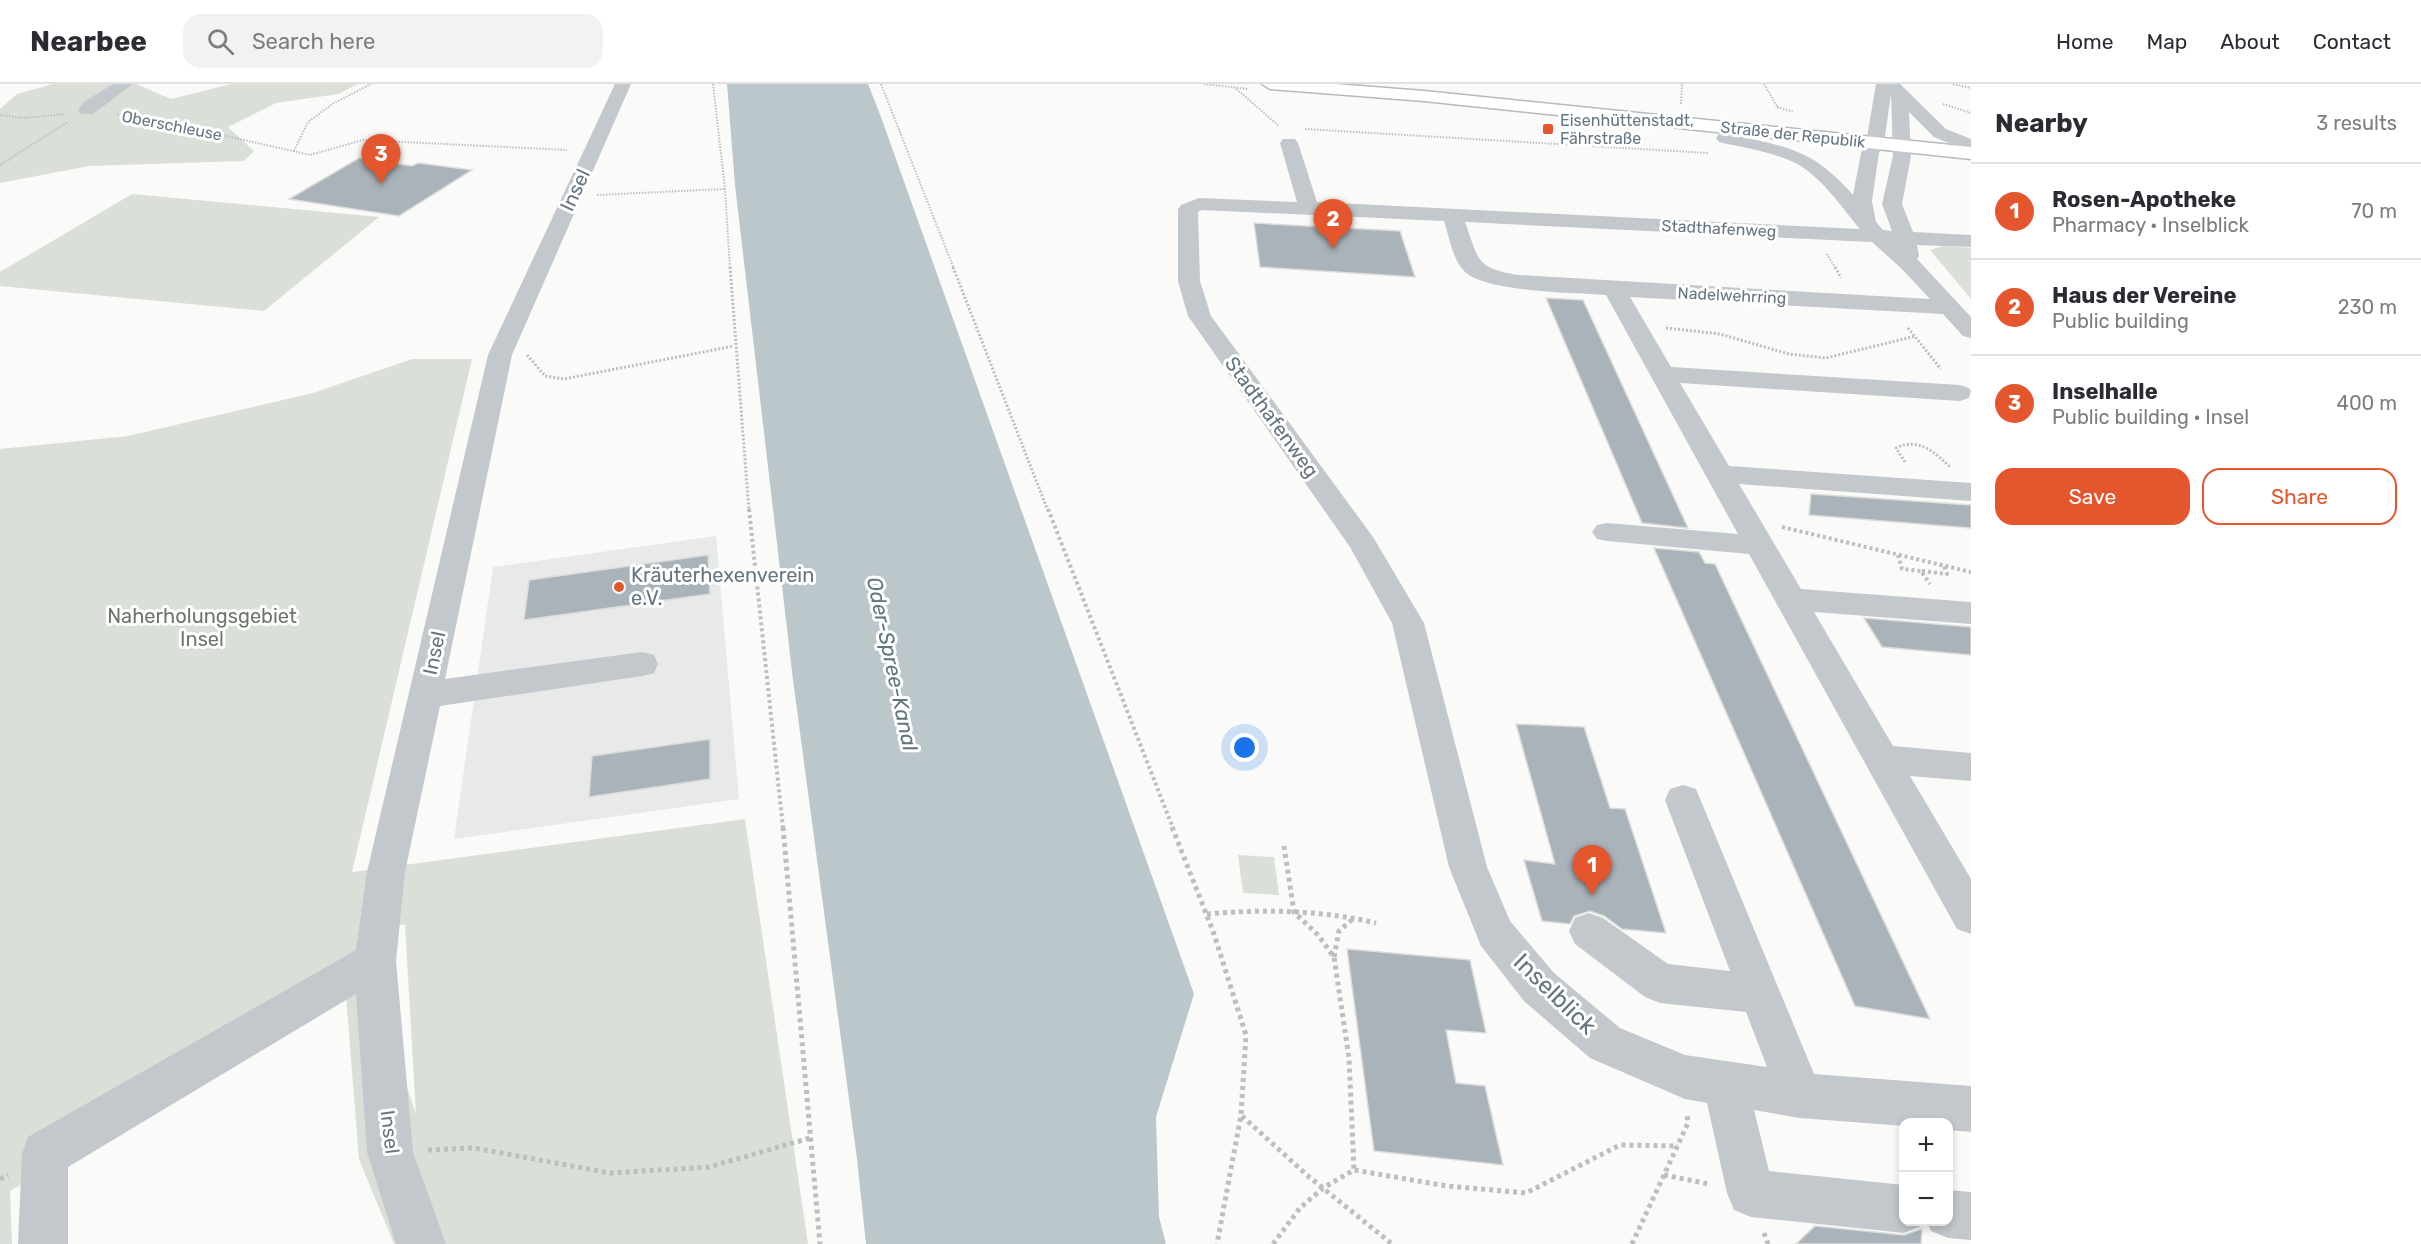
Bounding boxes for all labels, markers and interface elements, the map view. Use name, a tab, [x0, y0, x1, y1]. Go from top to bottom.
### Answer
search box	[183, 14, 603, 68]
text: Nearbee	[30, 25, 147, 58]
icon: search	[204, 25, 237, 58]
text: Search here	[252, 28, 375, 55]
text: Home	[2056, 29, 2113, 54]
text: Map	[2146, 29, 2187, 54]
text: About	[2220, 29, 2280, 54]
text: Contact	[2313, 29, 2391, 54]
street label: Oberschleuse	[120, 106, 224, 145]
text: Nearby	[1995, 108, 2088, 139]
place label: Eisenhüttenstadt, Fährstraße	[1560, 111, 1694, 148]
text: 3 results	[2316, 111, 2397, 135]
street label: Straße der Republik	[1720, 117, 1867, 152]
marker: Eisenhüttenstadt, Fährstraße	[1541, 122, 1555, 136]
pin: 3	[362, 135, 400, 184]
street label: Insel	[555, 165, 595, 215]
text: Rosen-Apotheke	[2052, 186, 2236, 213]
text: 1	[2010, 199, 2019, 223]
text: 70 m	[2351, 199, 2397, 223]
pin: 2	[1314, 200, 1352, 249]
text: Pharmacy · Inselblick	[2052, 213, 2249, 237]
street label: Stadthafenweg	[1661, 216, 1777, 241]
text: Haus der Vereine	[2052, 282, 2237, 309]
street label: Nadelwehrring	[1677, 283, 1787, 308]
text: 2	[2008, 295, 2021, 319]
text: 230 m	[2338, 295, 2397, 319]
text: Public building	[2052, 309, 2189, 333]
street label: Stadthafenweg	[1220, 352, 1324, 482]
text: Inselhalle	[2052, 378, 2158, 405]
text: 3	[2008, 391, 2021, 415]
text: 400 m	[2337, 391, 2397, 415]
text: Public building · Insel	[2052, 405, 2249, 429]
button: Save	[1995, 468, 2190, 525]
button: Share	[2202, 468, 2397, 525]
place label: Kräuterhexenverein e.V.	[631, 563, 814, 610]
water label: Oder-Spree-Kanal	[862, 575, 923, 754]
marker: Kräuterhexenverein e.V.	[612, 580, 626, 594]
park label: Naherholungsgebiet Insel	[107, 604, 297, 651]
street label: Insel	[418, 629, 450, 677]
your location	[1230, 733, 1259, 762]
pin: 1	[1572, 846, 1612, 895]
street label: Inselblick	[1508, 948, 1603, 1041]
street label: Insel	[375, 1109, 405, 1155]
map controls	[1899, 1118, 1953, 1226]
button: +	[1899, 1118, 1953, 1172]
button: −	[1899, 1172, 1953, 1226]

